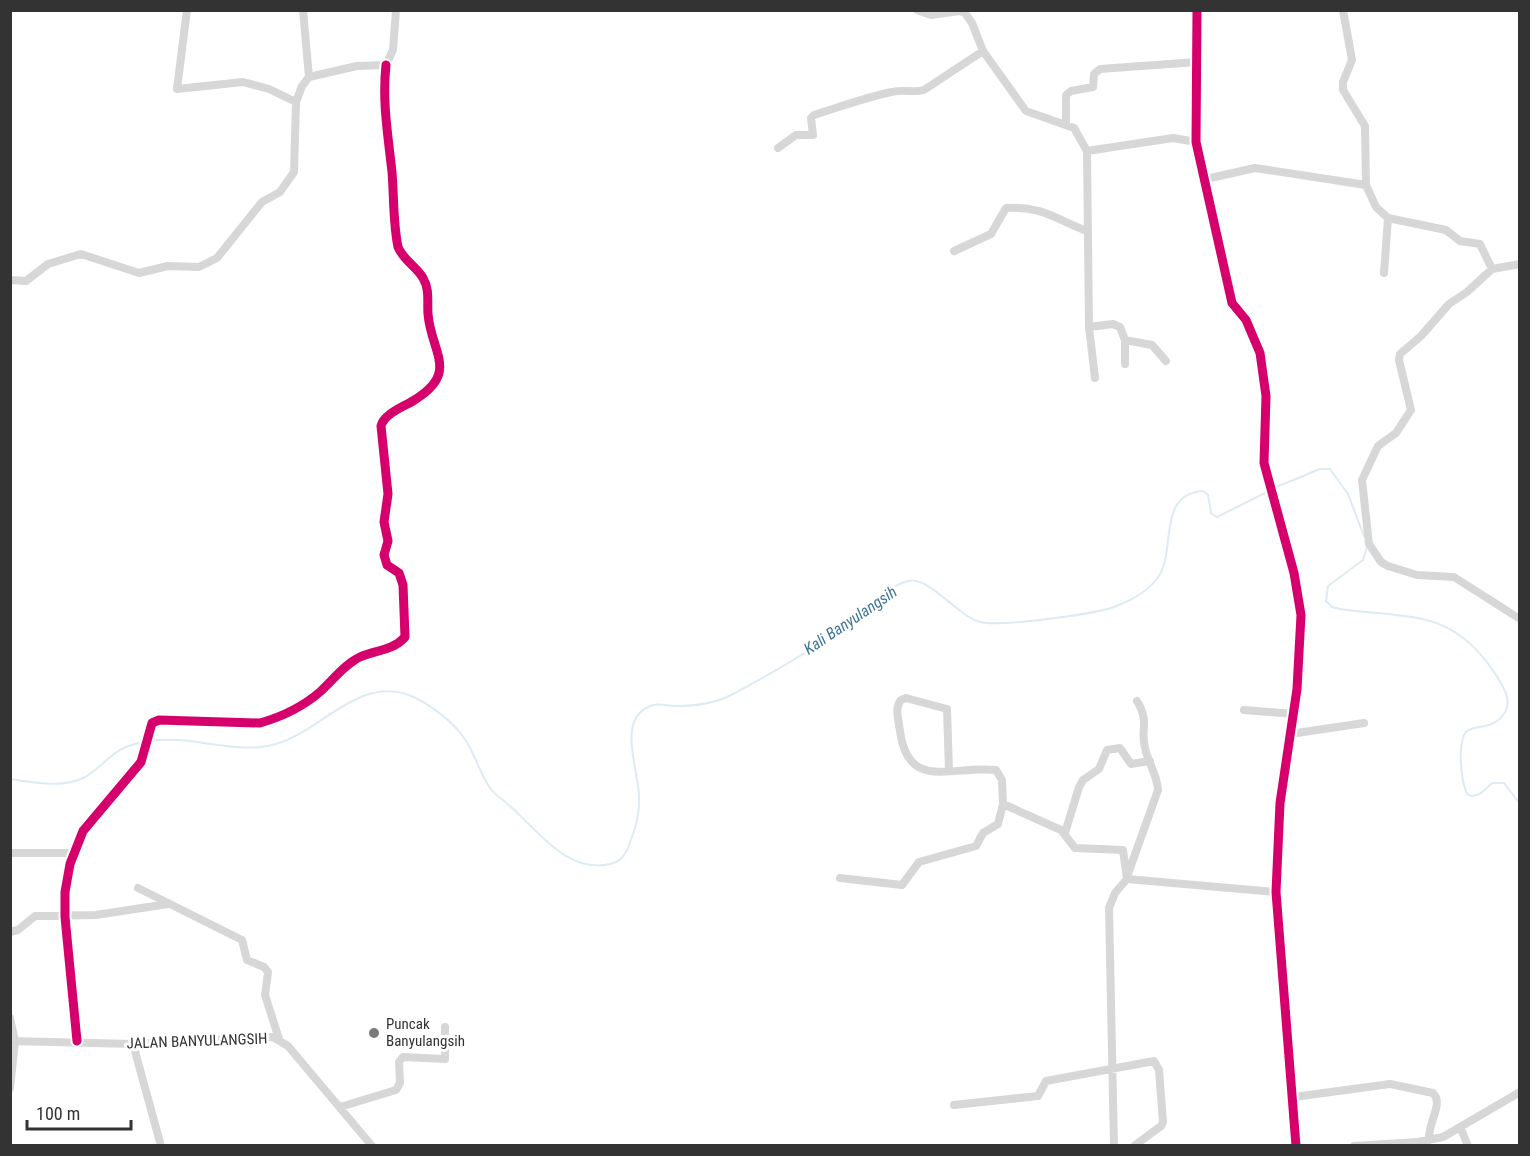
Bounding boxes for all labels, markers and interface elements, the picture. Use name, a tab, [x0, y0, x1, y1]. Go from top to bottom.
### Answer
water label: Kali Banyulangsih	[800, 582, 901, 659]
place label: Puncak Banyulangsih	[386, 1015, 465, 1050]
marker: Puncak Banyulangsih	[367, 1026, 381, 1040]
street label: JALAN BANYULANGSIH	[126, 1030, 268, 1052]
scale bar	[27, 1093, 130, 1131]
text: 100 m	[36, 1103, 80, 1124]

